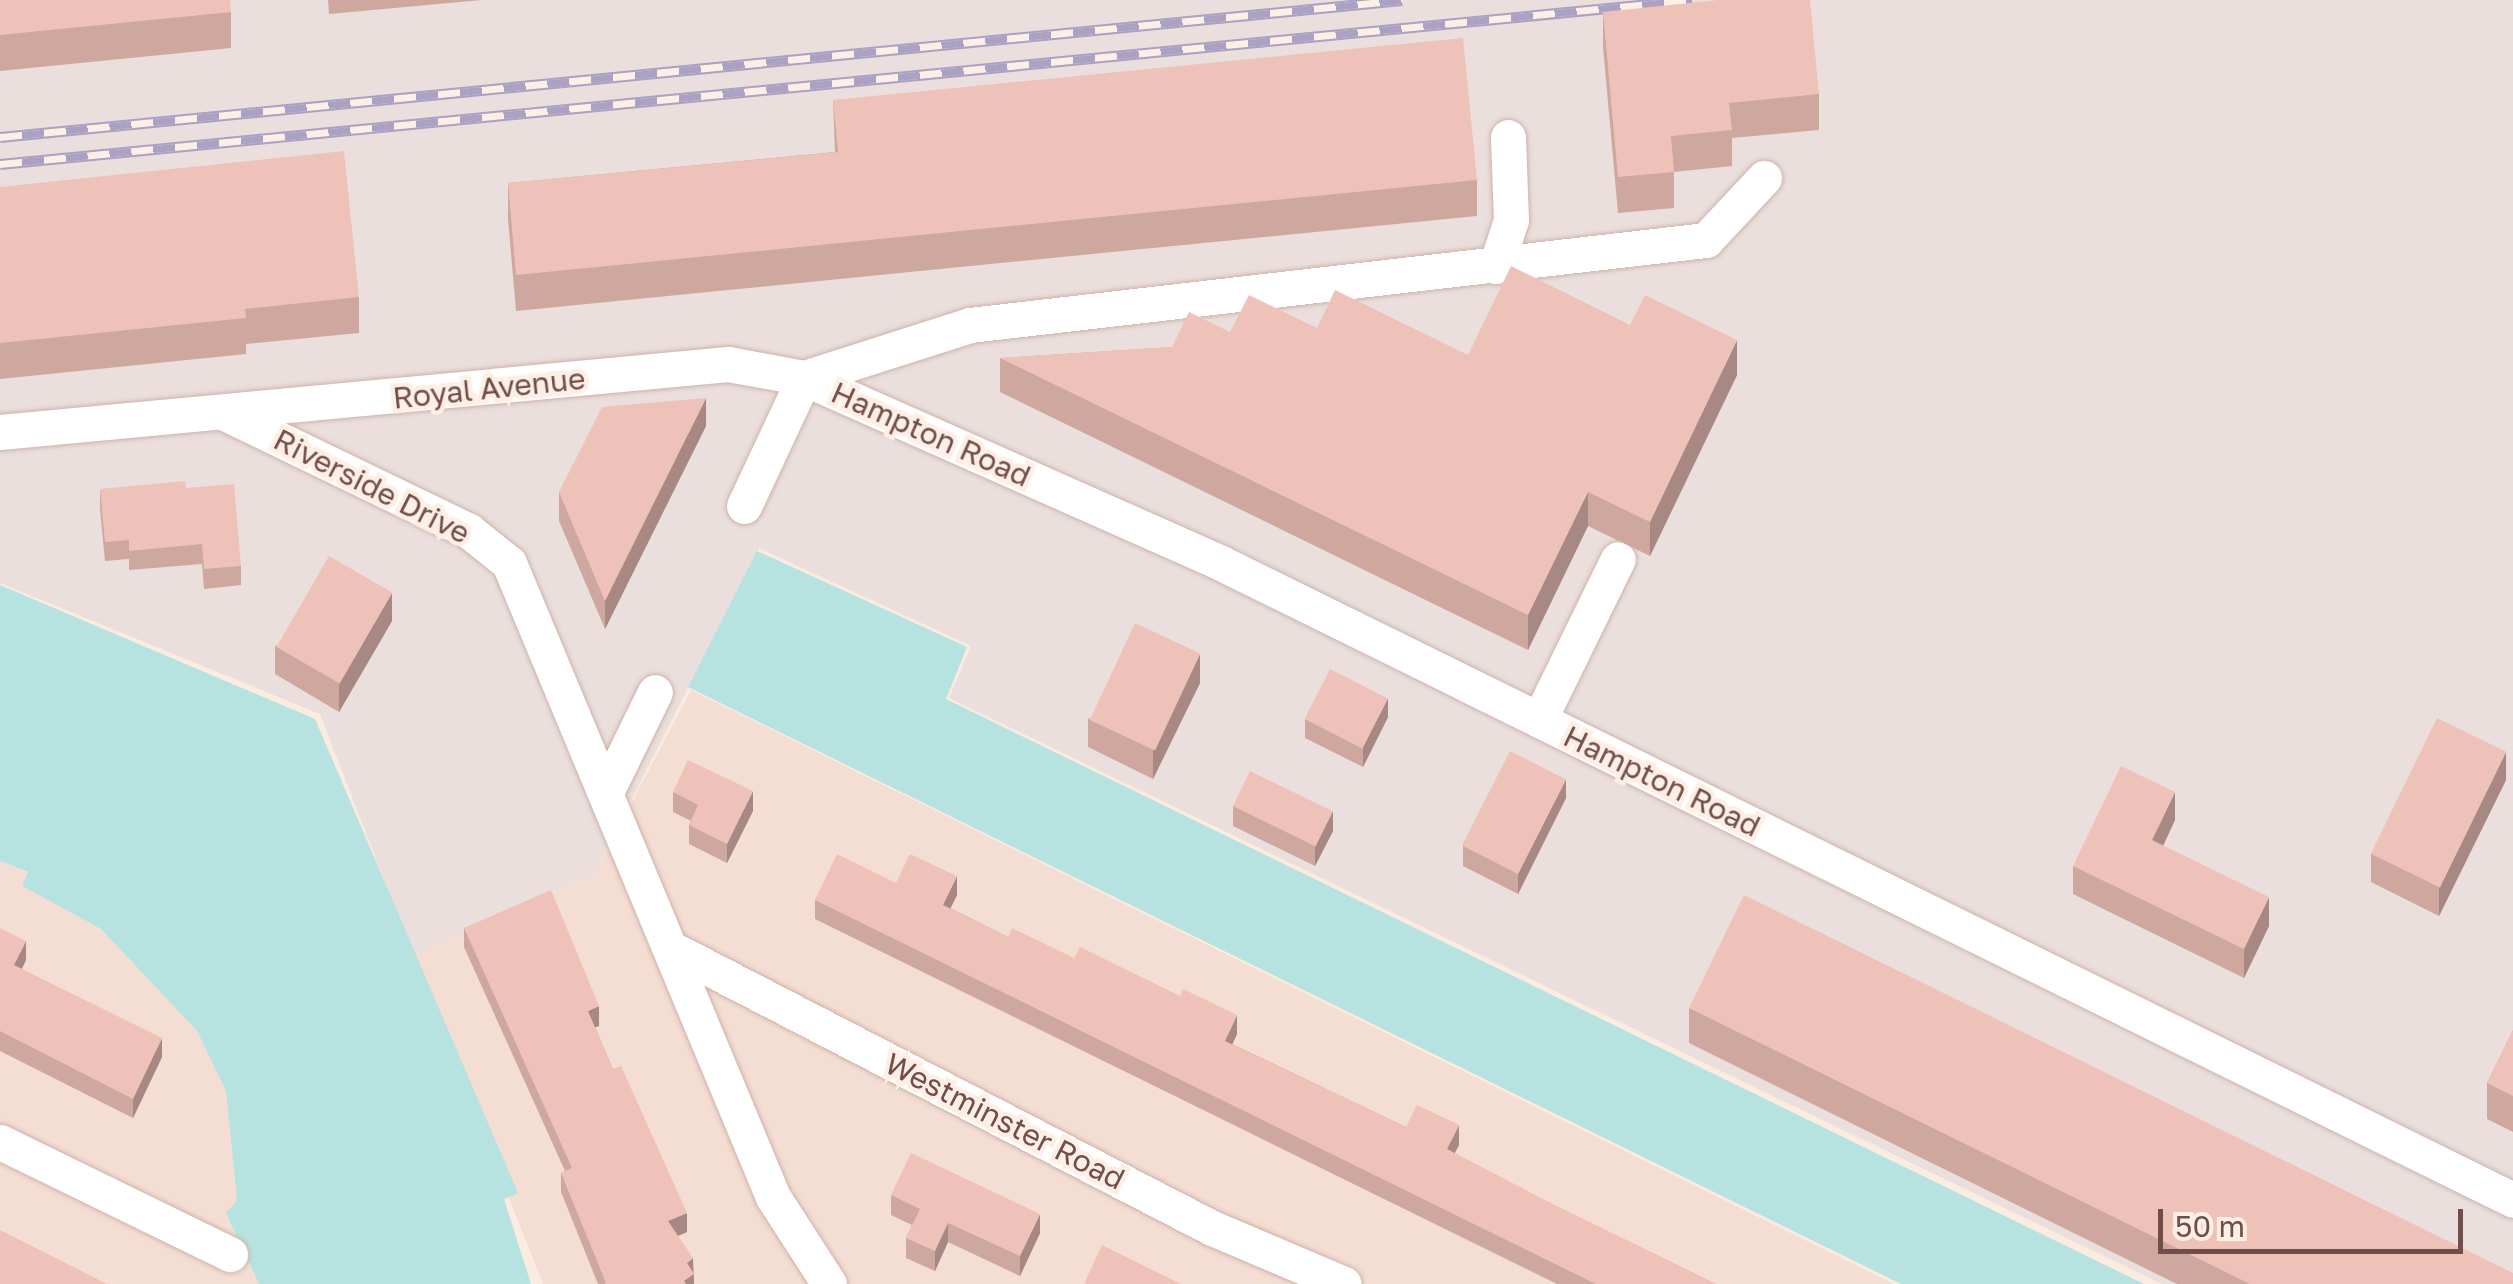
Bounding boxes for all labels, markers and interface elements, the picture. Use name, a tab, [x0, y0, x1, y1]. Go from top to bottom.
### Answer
street label: Royal Avenue	[391, 360, 587, 416]
street label: Hampton Road	[826, 374, 1036, 494]
street label: Riverside Drive	[268, 421, 476, 551]
street label: Hampton Road	[1558, 718, 1766, 844]
street label: Westminster Road	[879, 1045, 1131, 1197]
scale bar	[2163, 1189, 2468, 1251]
text: 50 m	[2175, 1208, 2245, 1244]

